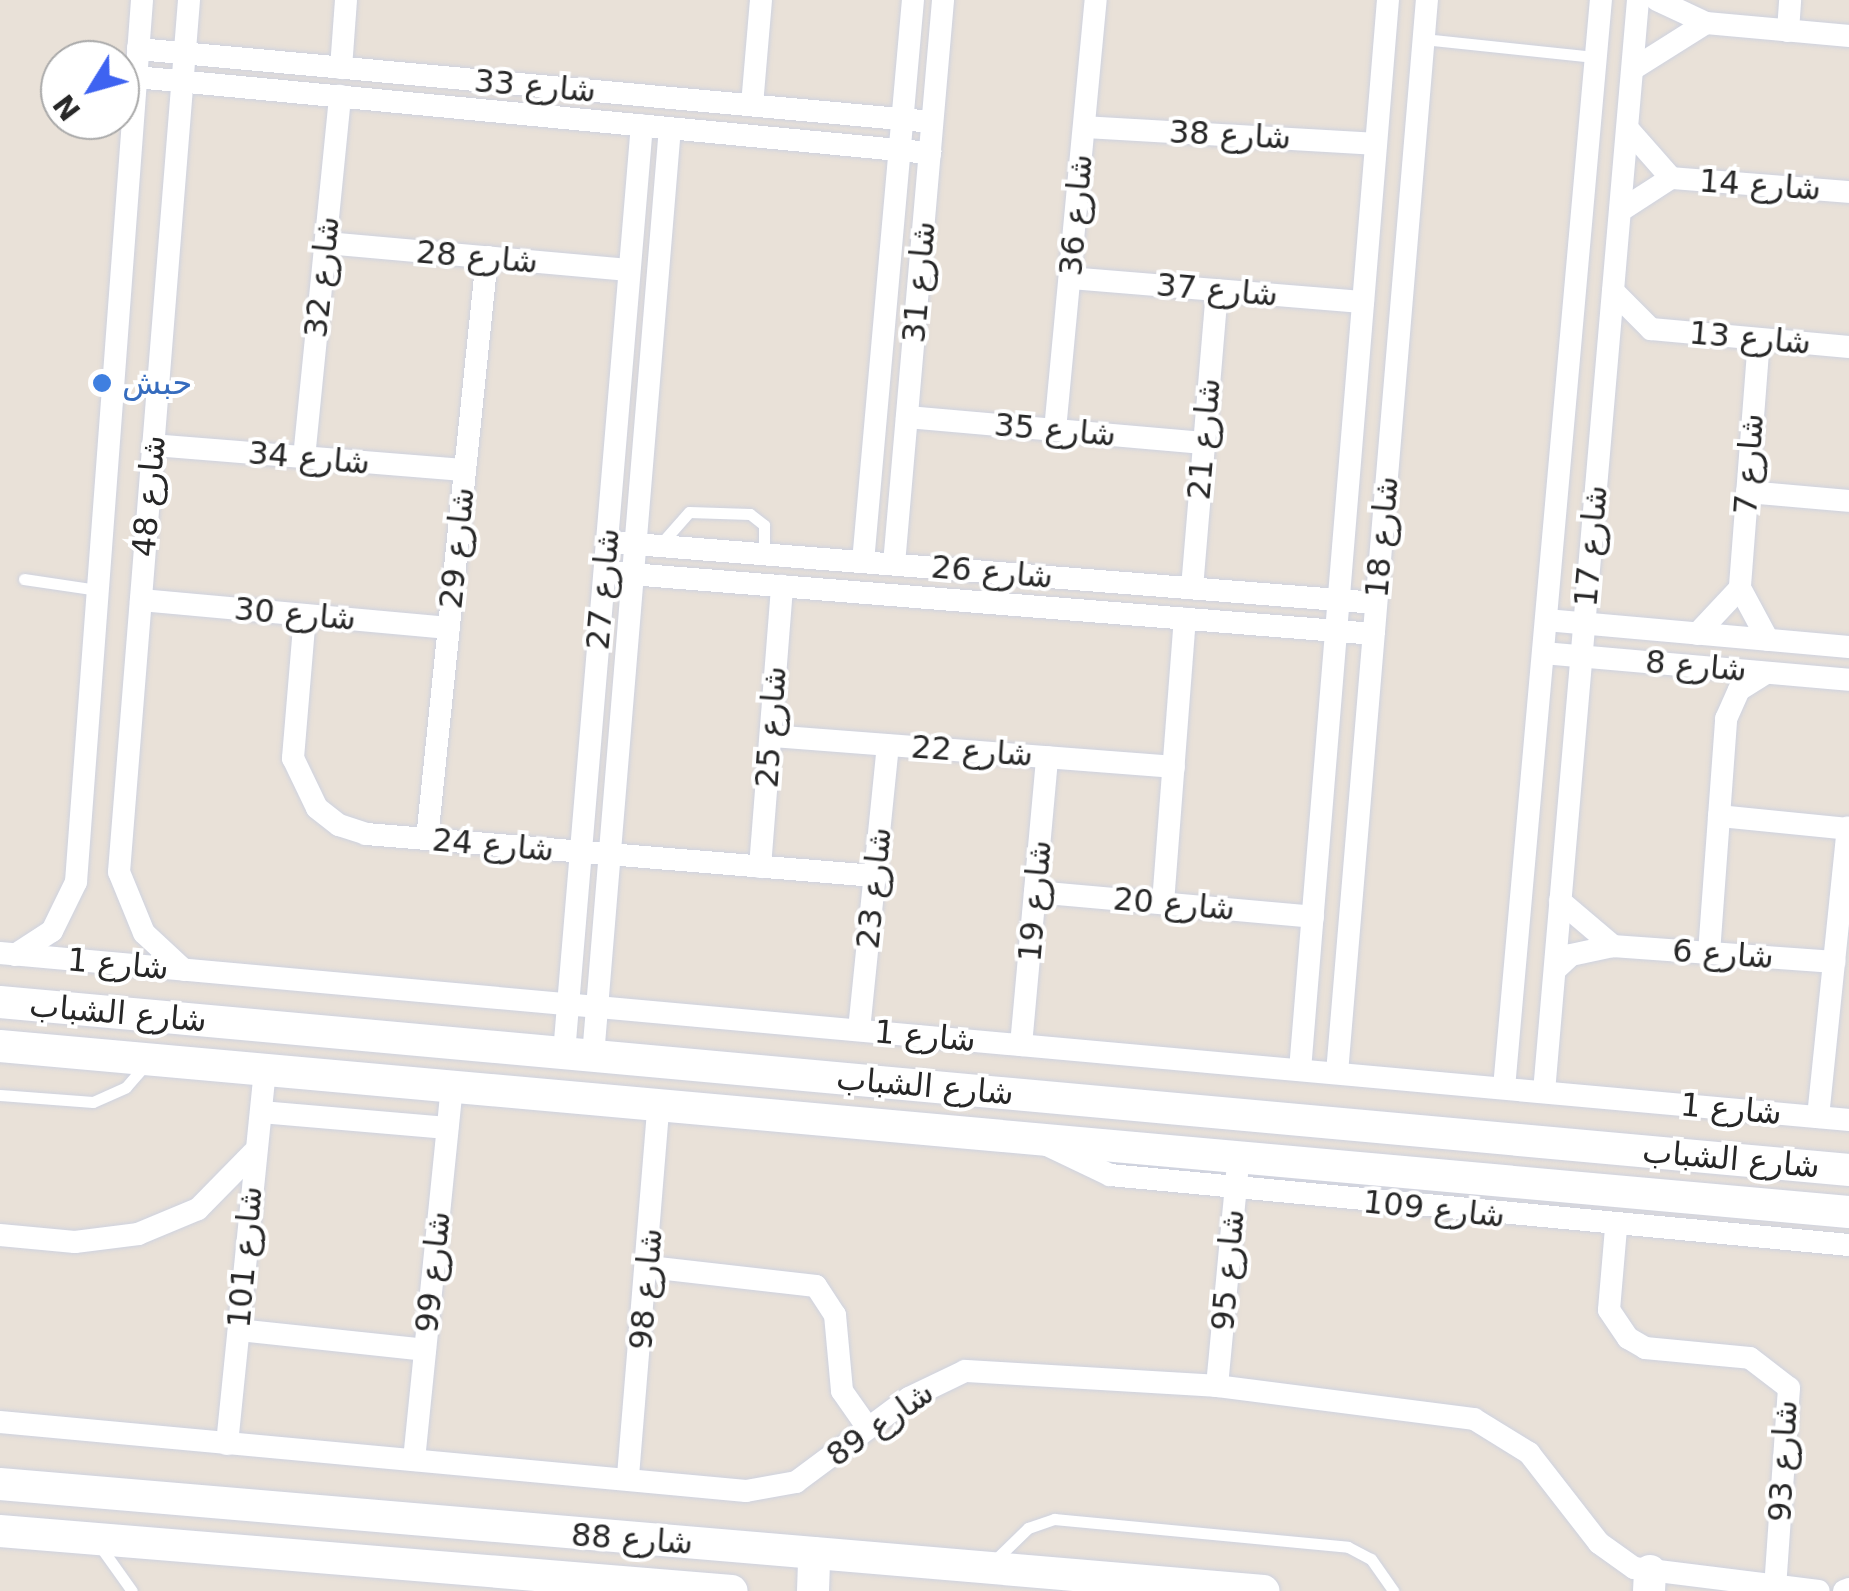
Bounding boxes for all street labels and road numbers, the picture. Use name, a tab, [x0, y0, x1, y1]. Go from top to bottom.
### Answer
street label: شارع 33	[473, 62, 597, 110]
street label: شارع 38	[1168, 113, 1292, 157]
street label: شارع 36	[1052, 153, 1100, 277]
street label: شارع 14	[1698, 162, 1822, 208]
street label: شارع 32	[297, 214, 347, 340]
street label: شارع 31	[895, 220, 943, 344]
street label: شارع 28	[415, 233, 539, 281]
street label: شارع 37	[1155, 266, 1279, 314]
street label: شارع 13	[1688, 314, 1812, 362]
street label: شارع 21	[1180, 377, 1228, 501]
street label: شارع 35	[993, 406, 1117, 454]
street label: شارع 7	[1726, 412, 1772, 516]
street label: شارع 48	[125, 434, 173, 558]
street label: شارع 34	[247, 434, 371, 482]
street label: شارع 18	[1358, 475, 1406, 599]
street label: شارع 17	[1567, 484, 1615, 608]
street label: شارع 29	[432, 485, 482, 611]
street label: شارع 27	[579, 527, 627, 651]
street label: شارع 26	[930, 548, 1054, 596]
street label: شارع 30	[233, 590, 357, 638]
street label: شارع 8	[1644, 642, 1748, 690]
street label: شارع 25	[748, 665, 794, 789]
street label: شارع 22	[910, 728, 1034, 774]
street label: شارع 24	[431, 821, 555, 869]
street label: شارع 23	[849, 825, 899, 951]
street label: شارع 19	[1011, 839, 1059, 963]
street label: شارع 20	[1112, 880, 1236, 928]
street label: شارع 6	[1671, 931, 1775, 977]
street label: شارع 1	[66, 940, 170, 988]
street label: شارع الشباب	[28, 986, 208, 1040]
street label: شارع 1	[873, 1012, 977, 1060]
street label: شارع الشباب	[835, 1059, 1015, 1113]
street label: شارع 1	[1679, 1085, 1783, 1133]
street label: شارع الشباب	[1641, 1132, 1821, 1186]
street label: شارع 109	[1361, 1182, 1507, 1236]
street label: شارع 101	[220, 1184, 270, 1330]
street label: شارع 95	[1204, 1208, 1252, 1332]
street label: شارع 99	[408, 1209, 458, 1335]
street label: شارع 98	[622, 1227, 670, 1351]
street label: شارع 89	[819, 1373, 941, 1475]
street label: شارع 93	[1761, 1399, 1805, 1523]
street label: شارع 88	[570, 1516, 694, 1562]

